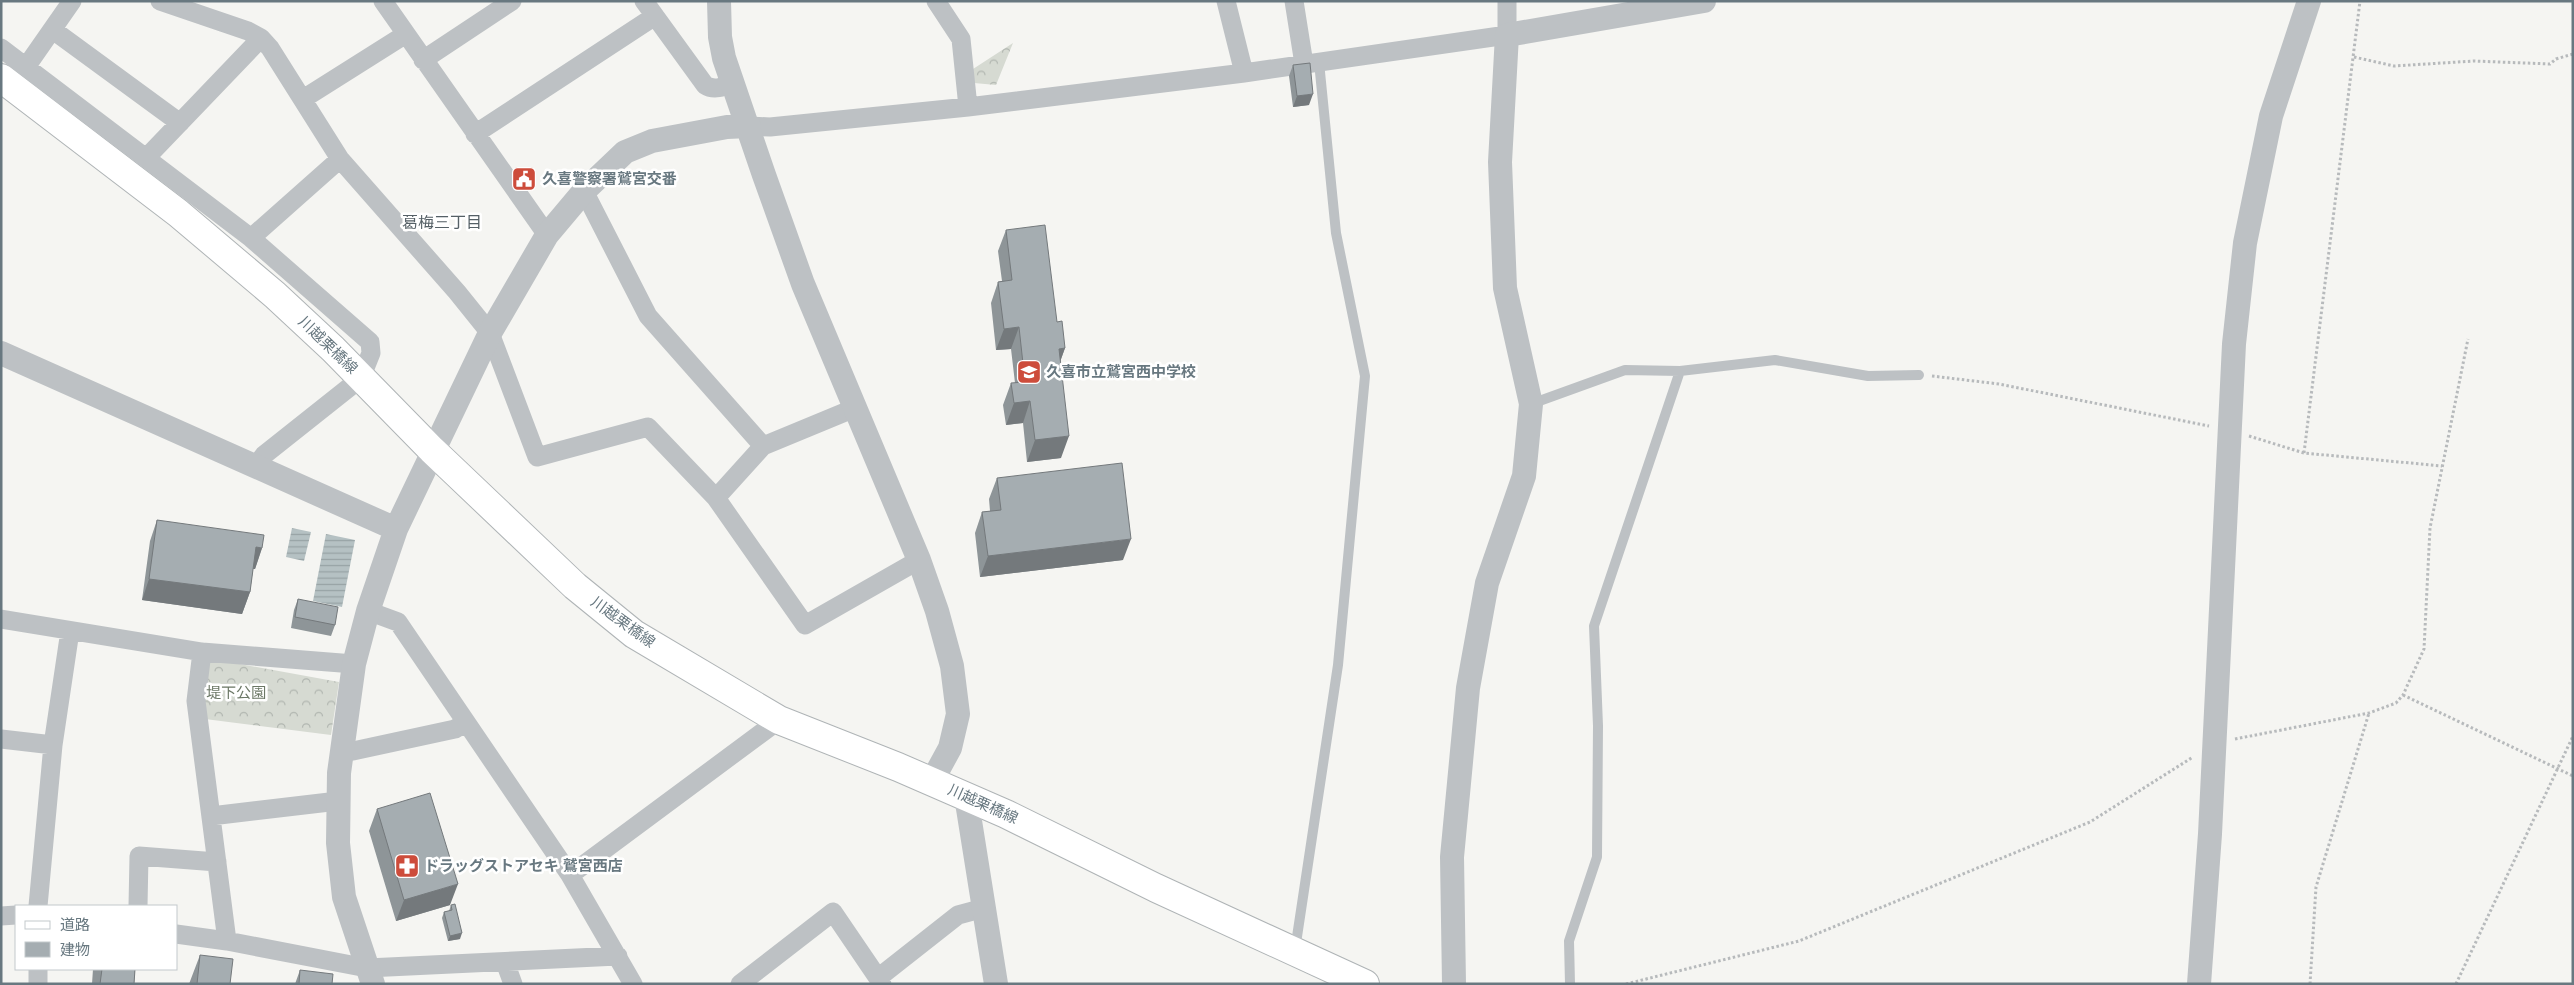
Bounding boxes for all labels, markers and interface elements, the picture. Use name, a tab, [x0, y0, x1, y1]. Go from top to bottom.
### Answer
public building icon: 久喜警察署鷲宮交番	[511, 166, 537, 192]
place label: 久喜警察署鷲宮交番	[542, 170, 677, 187]
district label: 葛梅三丁目	[402, 214, 482, 231]
street label: 川越栗橋線	[295, 312, 361, 377]
school or university icon: 久喜市立鷲宮西中学校	[1016, 359, 1042, 385]
place label: 久喜市立鷲宮西中学校	[1046, 363, 1196, 380]
street label: 川越栗橋線	[588, 593, 659, 651]
park label: 堤下公園	[206, 684, 266, 701]
street label: 川越栗橋線	[945, 781, 1021, 827]
pharmacy icon: ドラッグストアセキ 鷲宮西店	[394, 853, 420, 879]
place label: ドラッグストアセキ 鷲宮西店	[424, 857, 623, 874]
legend	[15, 905, 178, 970]
text: 道路	[60, 916, 90, 933]
text: 建物	[60, 941, 90, 958]

